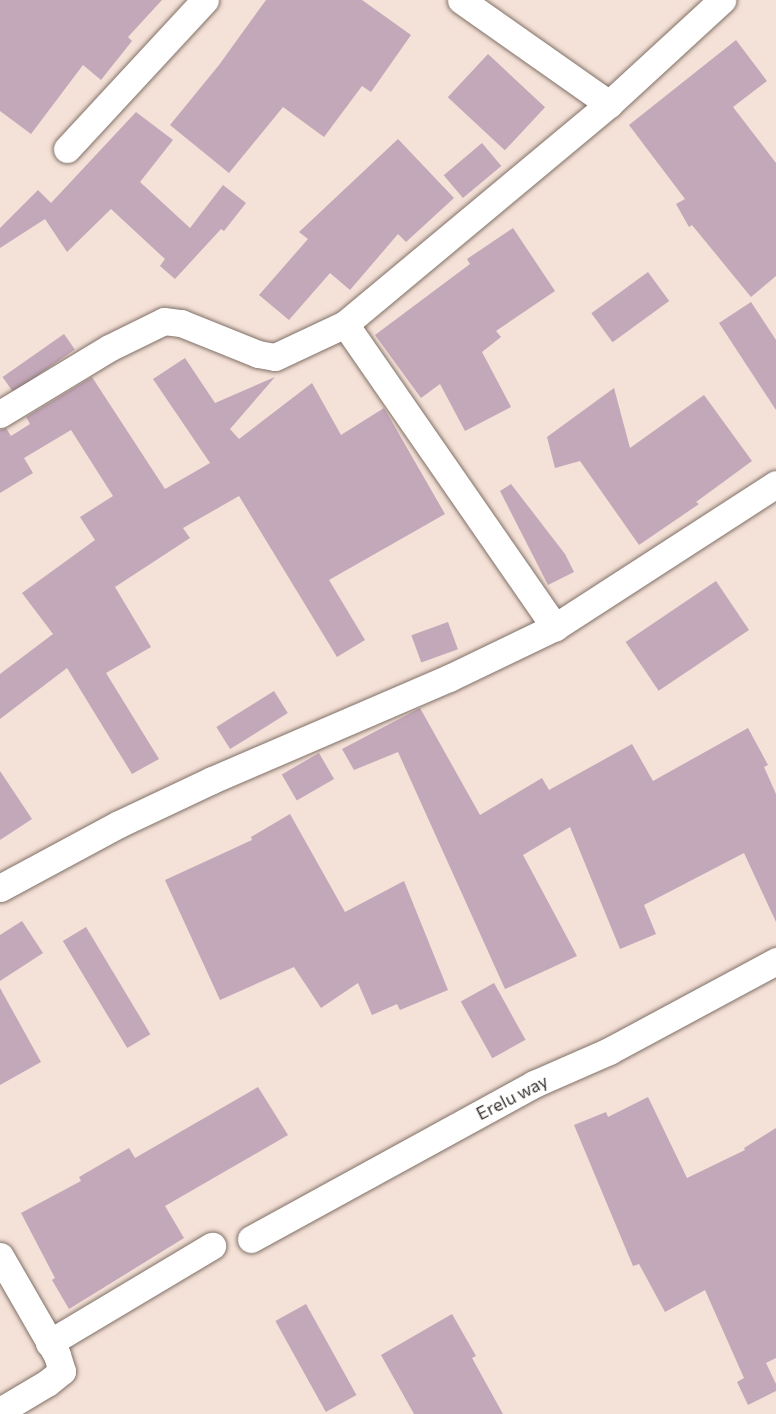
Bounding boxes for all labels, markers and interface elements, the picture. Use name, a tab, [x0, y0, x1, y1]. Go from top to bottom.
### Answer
street label: Erelu way	[472, 1070, 552, 1124]

